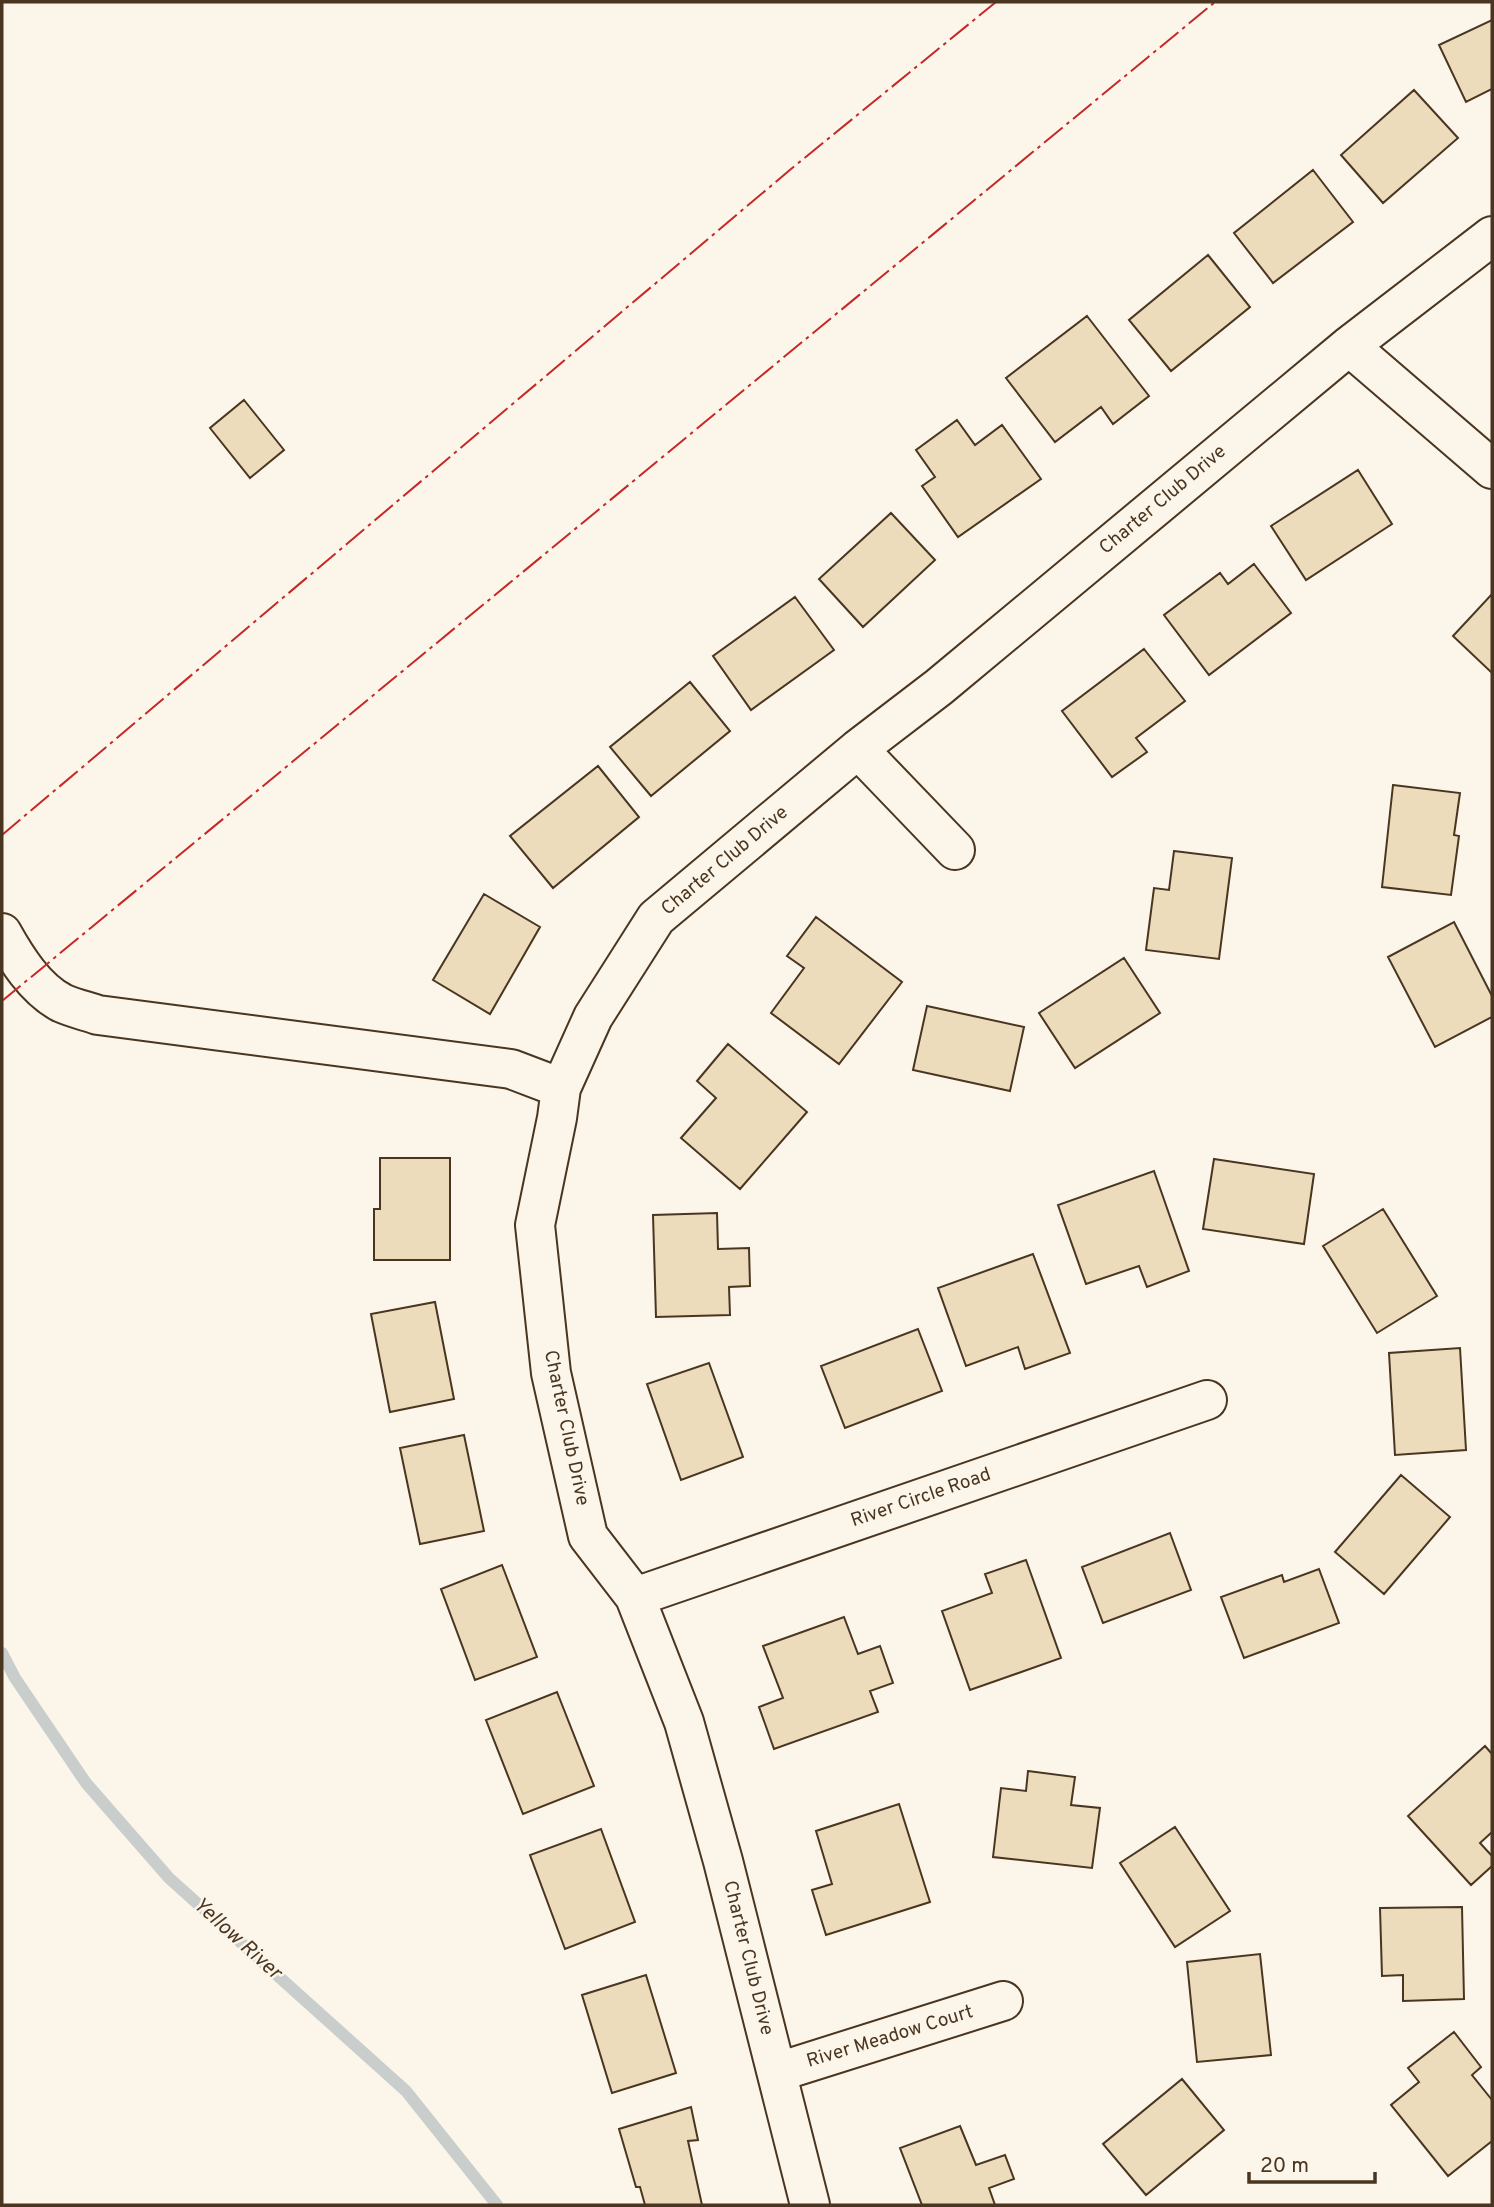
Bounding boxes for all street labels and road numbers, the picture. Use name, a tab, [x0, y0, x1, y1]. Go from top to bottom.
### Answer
street label: Charter Club Drive	[1095, 440, 1231, 560]
street label: Charter Club Drive	[657, 801, 793, 921]
street label: Charter Club Drive	[538, 1348, 594, 1508]
street label: River Circle Road	[848, 1463, 994, 1533]
street label: Charter Club Drive	[717, 1878, 779, 2038]
street label: River Meadow Court	[804, 2000, 976, 2074]

